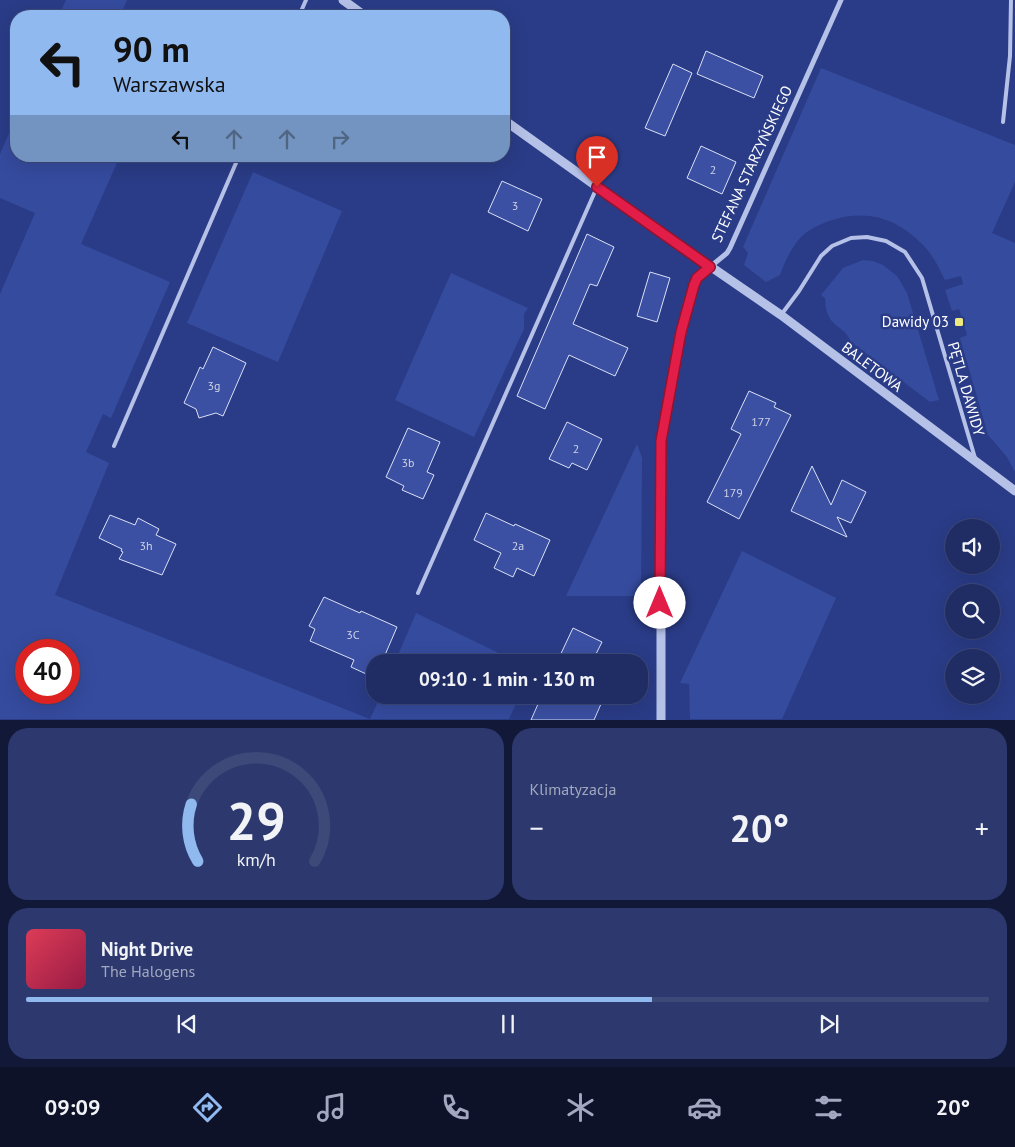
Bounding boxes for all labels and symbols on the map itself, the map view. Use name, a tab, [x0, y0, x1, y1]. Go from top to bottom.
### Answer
street label: STEFANA STARZYŃSKIEGO	[707, 82, 796, 245]
pin	[576, 136, 618, 187]
house number: 2	[710, 162, 716, 177]
house number: 3	[512, 198, 518, 213]
place label: Dawidy 03	[882, 312, 949, 331]
marker: Dawidy 03	[953, 316, 965, 328]
street label: BALETOWA	[838, 337, 907, 396]
street label: PĘTLA DAWIDY	[944, 340, 989, 439]
house number: 3g	[208, 378, 220, 393]
house number: 177	[751, 414, 771, 429]
house number: 2	[573, 441, 579, 456]
house number: 3b	[401, 455, 415, 470]
house number: 179	[723, 485, 743, 500]
house number: 3h	[139, 538, 153, 553]
house number: 2a	[512, 538, 524, 553]
position arrow	[633, 576, 685, 628]
house number: 3C	[346, 627, 360, 642]
speed limit sign: 40	[15, 639, 80, 704]

